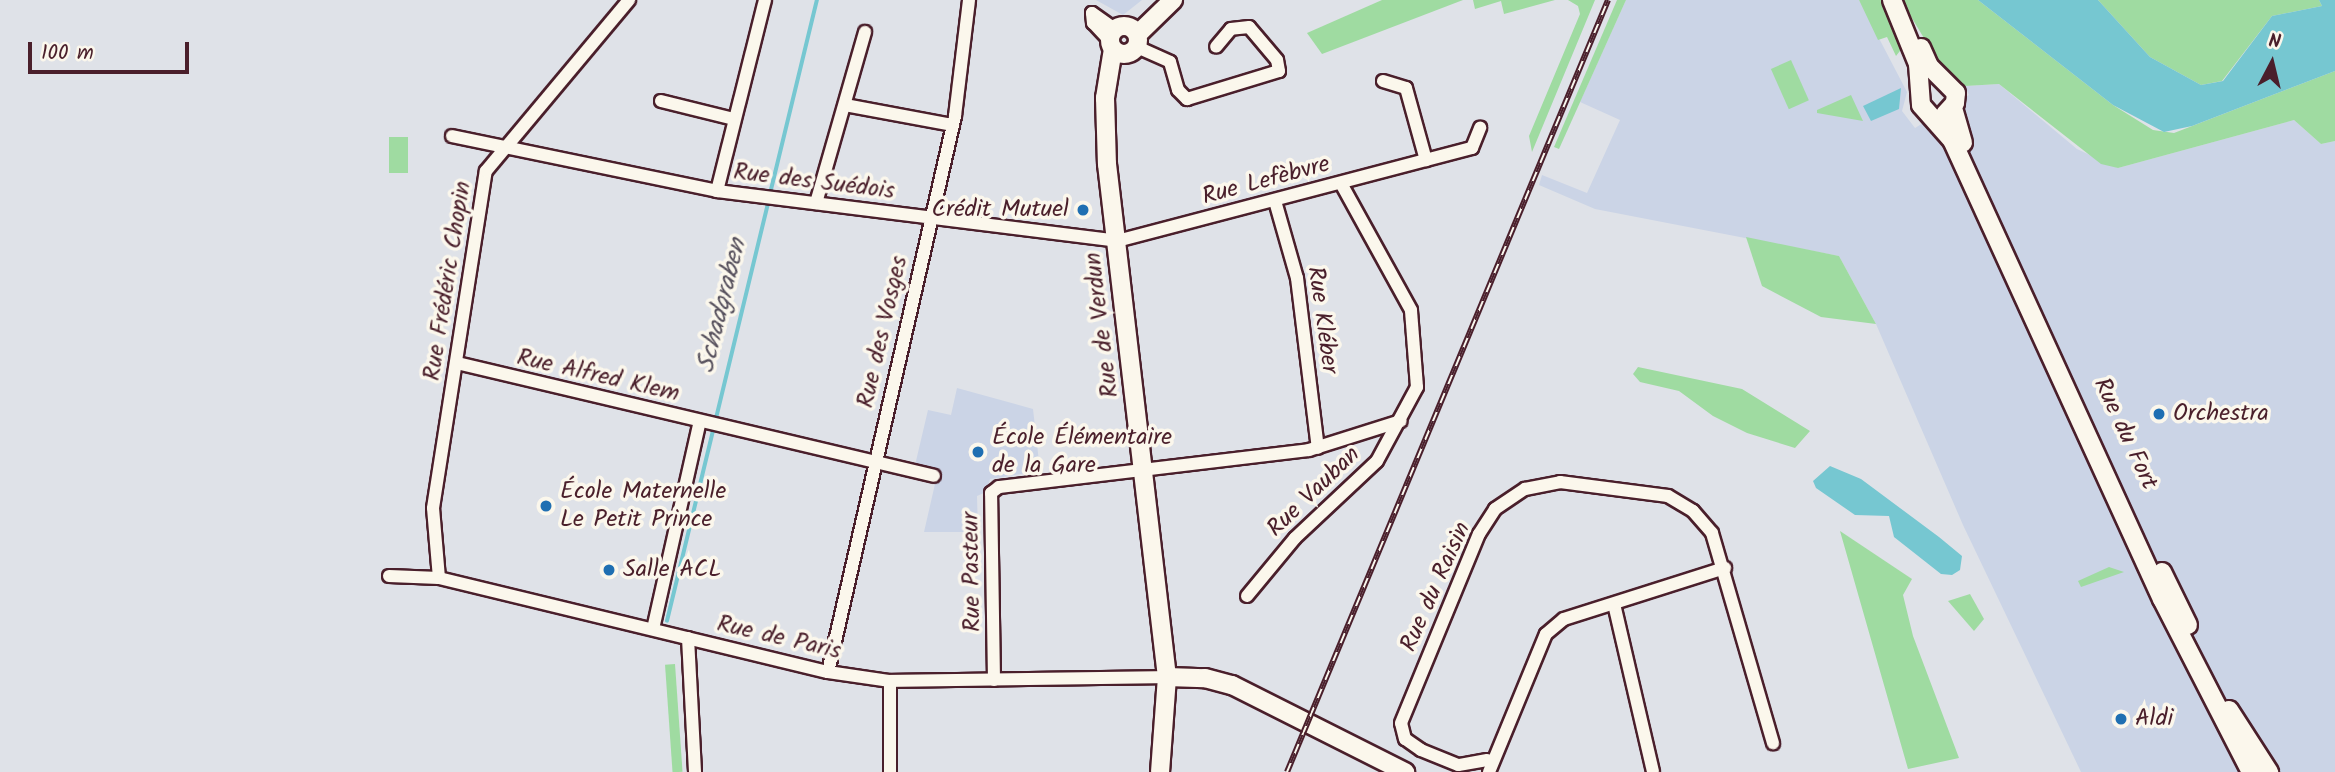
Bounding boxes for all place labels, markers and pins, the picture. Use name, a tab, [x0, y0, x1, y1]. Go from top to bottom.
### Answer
place label: Crédit Mutuel	[932, 196, 1069, 224]
marker: Crédit Mutuel	[1075, 202, 1091, 218]
place label: Orchestra	[2173, 400, 2269, 428]
marker: Orchestra	[2151, 406, 2167, 422]
place label: École Élémentaire de la Gare	[992, 424, 1172, 480]
marker: École Élémentaire de la Gare	[970, 444, 986, 460]
place label: École Maternelle Le Petit Prince	[560, 478, 726, 534]
marker: École Maternelle Le Petit Prince	[538, 498, 554, 514]
place label: Salle ACL	[623, 556, 721, 584]
marker: Salle ACL	[601, 562, 617, 578]
place label: Aldi	[2135, 705, 2173, 733]
marker: Aldi	[2113, 711, 2129, 727]

